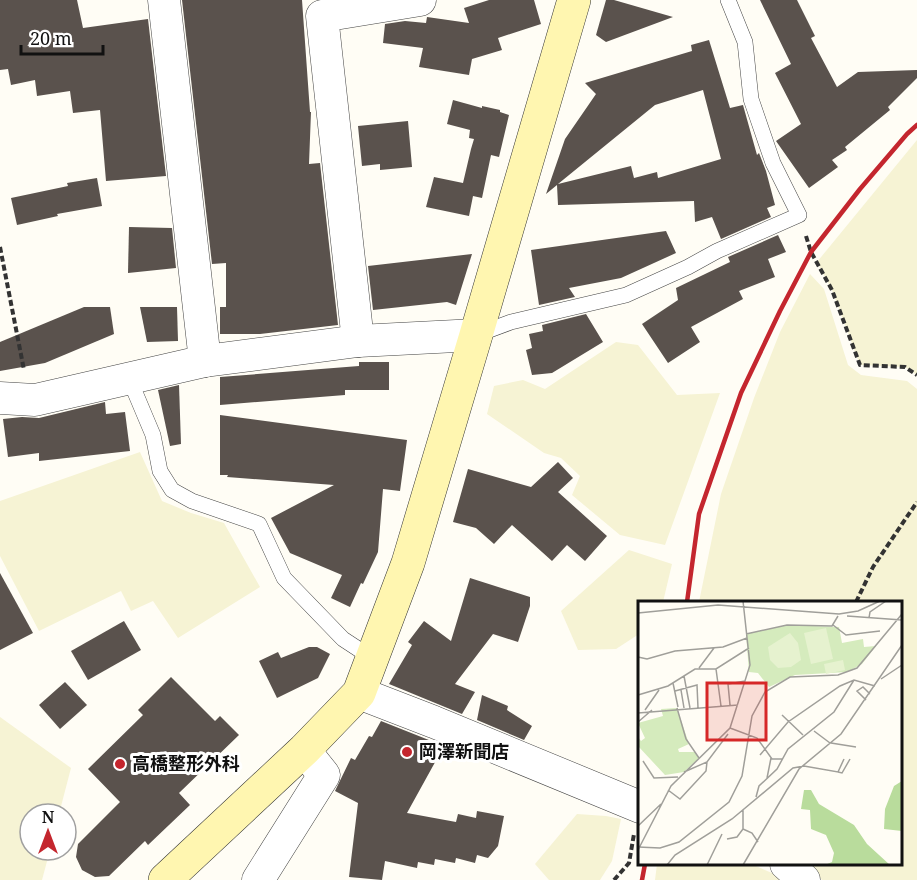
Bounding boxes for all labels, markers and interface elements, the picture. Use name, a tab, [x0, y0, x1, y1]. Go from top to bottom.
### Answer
scale bar	[21, 18, 104, 56]
text: 20 m	[30, 26, 72, 50]
inset map	[638, 601, 902, 865]
place label: 岡澤新聞店	[419, 739, 509, 763]
marker: 岡澤新聞店	[400, 745, 414, 759]
place label: 高橋整形外科	[132, 751, 240, 775]
marker: 高橋整形外科	[113, 757, 127, 771]
north arrow	[18, 802, 78, 862]
text: N	[42, 806, 55, 828]

